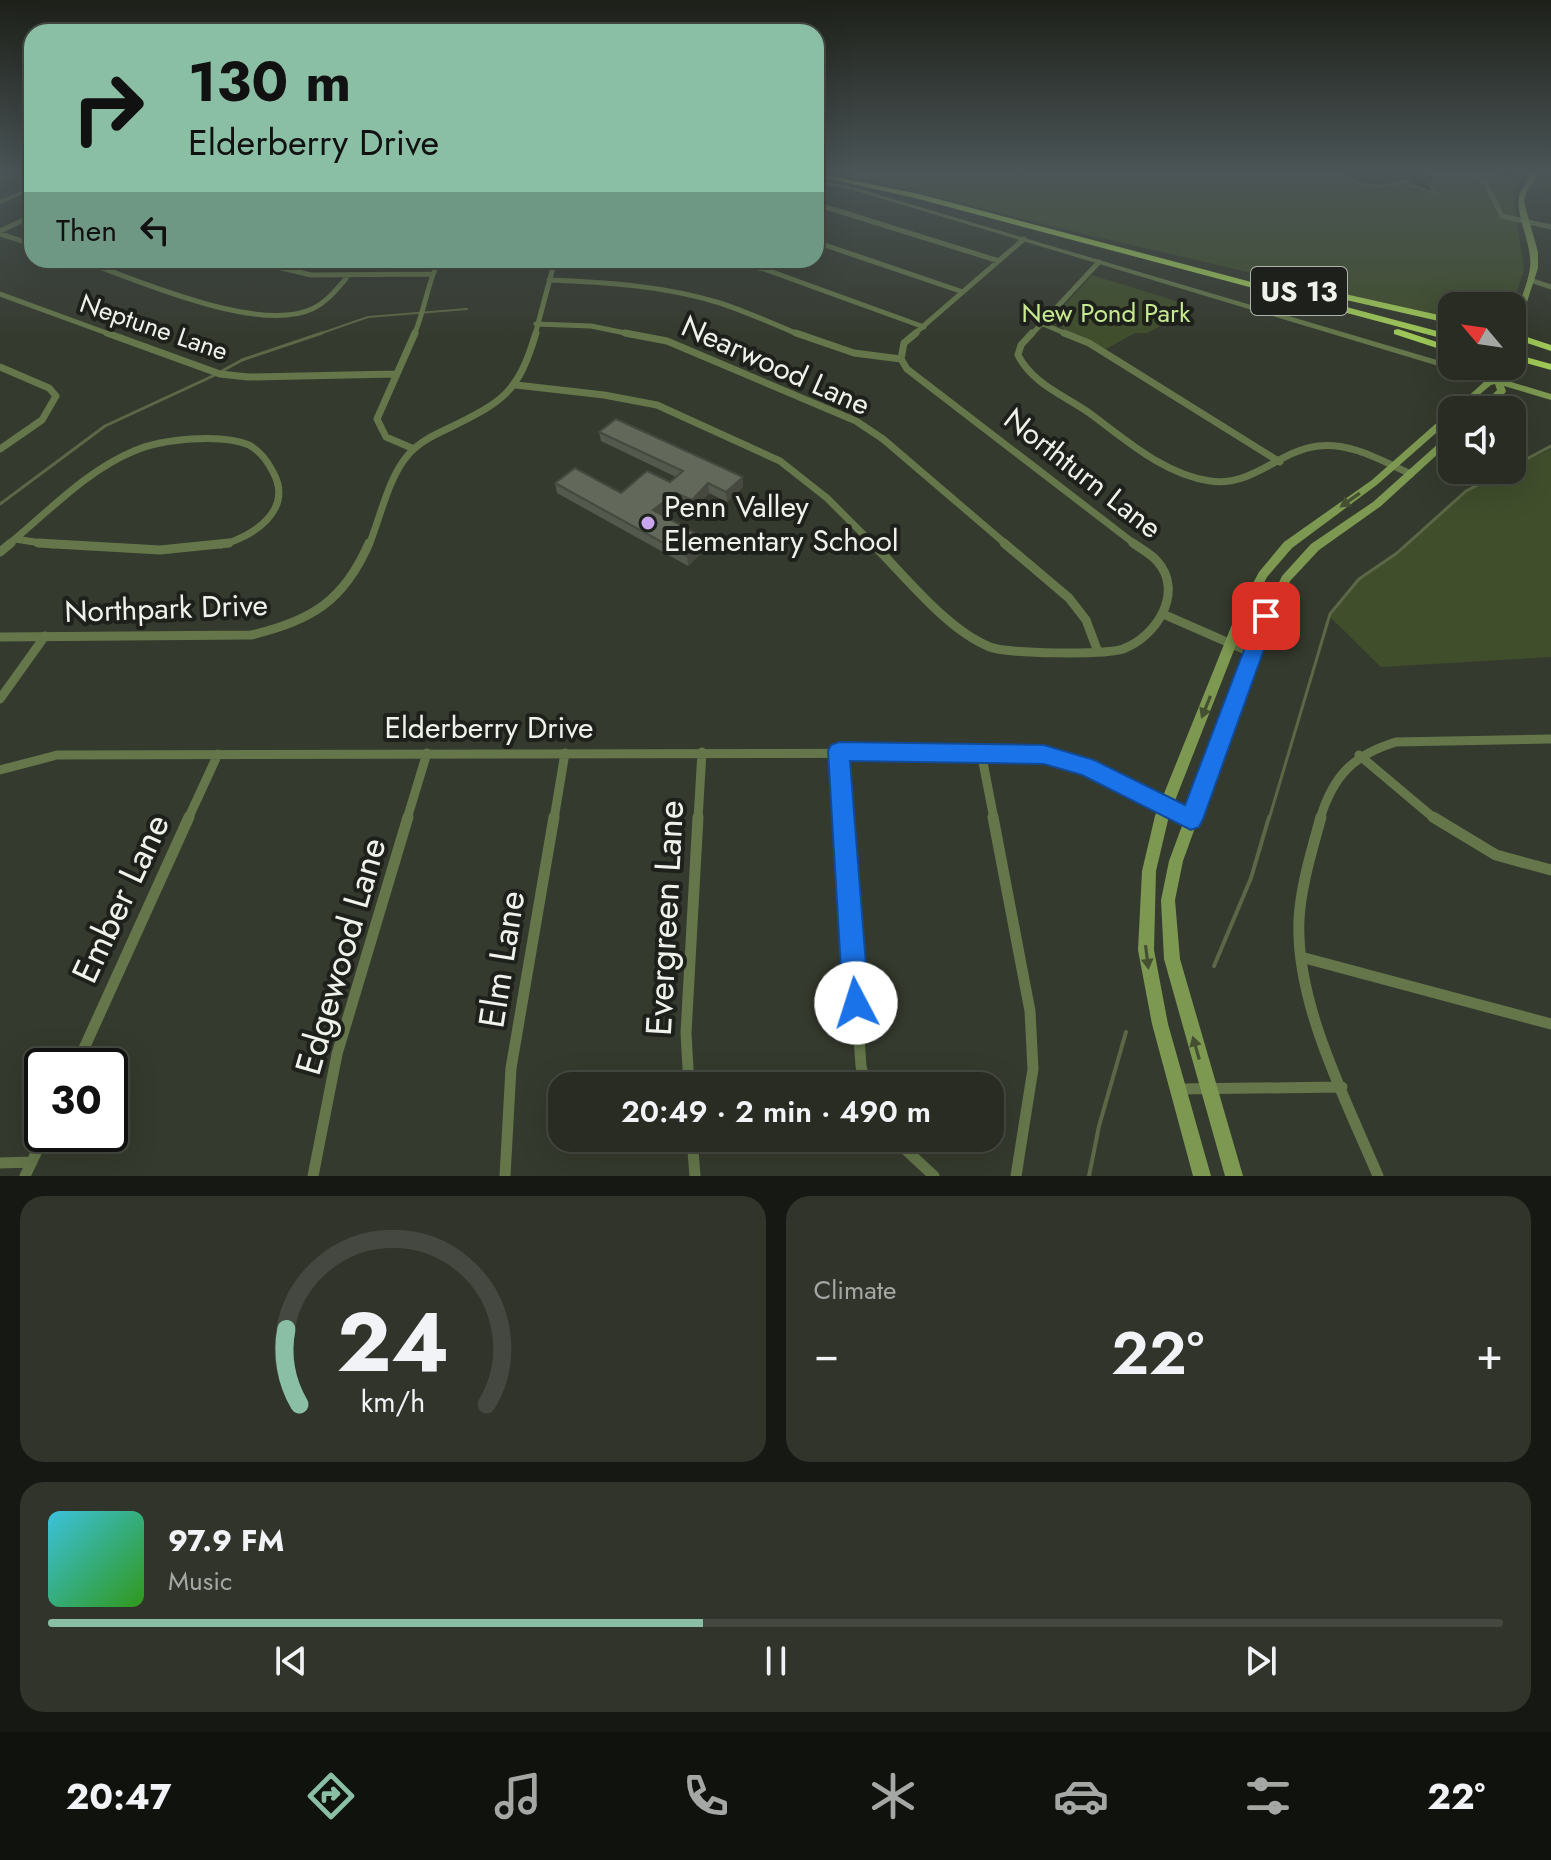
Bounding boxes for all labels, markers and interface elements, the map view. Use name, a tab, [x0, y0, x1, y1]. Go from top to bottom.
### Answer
text: 130 m	[188, 41, 351, 122]
icon: right	[56, 56, 160, 160]
text: Elderberry Drive	[188, 116, 439, 168]
icon: left	[133, 208, 177, 252]
text: Then	[56, 209, 117, 252]
road number: US 13	[1251, 267, 1347, 315]
street label: Neptune Lane	[75, 284, 233, 370]
north arrow	[1438, 292, 1526, 380]
map controls	[1438, 292, 1526, 484]
park label: New Pond Park	[1022, 294, 1191, 332]
street label: Nearwood Lane	[675, 304, 877, 426]
button: sound	[1438, 396, 1526, 484]
street label: Northturn Lane	[995, 398, 1171, 548]
place label: Penn Valley Elementary School	[664, 485, 899, 562]
one-way arrow	[1339, 492, 1360, 507]
marker: Penn Valley Elementary School	[639, 514, 657, 532]
pin	[1232, 582, 1300, 650]
street label: Northpark Drive	[64, 583, 268, 633]
icon: arrive	[1244, 594, 1288, 638]
one-way arrow	[1199, 695, 1212, 719]
street label: Elderberry Drive	[384, 706, 594, 749]
street label: Evergreen Lane	[632, 799, 696, 1037]
street label: Ember Lane	[58, 805, 182, 991]
street label: Edgewood Lane	[281, 831, 399, 1081]
street label: Elm Lane	[465, 887, 537, 1031]
one-way arrow	[1141, 945, 1154, 970]
position arrow	[814, 961, 898, 1045]
one-way arrow	[1189, 1035, 1202, 1059]
speed limit sign: 30	[24, 1048, 128, 1152]
text: 20:49 · 2 min · 490 m	[621, 1090, 931, 1133]
text: Climate	[814, 1271, 896, 1309]
text: 24	[336, 1282, 449, 1402]
text: 22°	[1111, 1310, 1204, 1397]
text: −	[814, 1322, 839, 1386]
text: +	[1476, 1322, 1503, 1386]
text: km/h	[360, 1381, 425, 1423]
text: 97.9 FM	[168, 1519, 284, 1562]
text: Music	[168, 1562, 232, 1600]
icon: previous	[269, 1639, 313, 1683]
icon: pause	[754, 1639, 798, 1683]
icon: next	[1239, 1639, 1283, 1683]
icon: directions	[303, 1768, 359, 1824]
icon: music	[490, 1768, 546, 1824]
icon: phone	[678, 1768, 734, 1824]
icon: climate	[865, 1768, 921, 1824]
icon: car	[1053, 1768, 1109, 1824]
icon: filters	[1240, 1768, 1296, 1824]
text: 20:47	[66, 1770, 172, 1822]
text: 22°	[1427, 1770, 1485, 1822]

